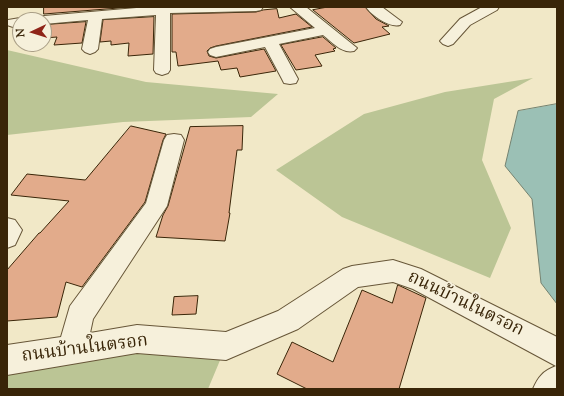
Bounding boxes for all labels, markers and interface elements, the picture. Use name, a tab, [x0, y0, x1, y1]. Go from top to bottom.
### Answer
north arrow	[12, 12, 52, 52]
text: N	[13, 28, 29, 38]
street label: ถนนบ้านในตรอก	[403, 267, 527, 343]
street label: ถนนบ้านในตรอก	[21, 332, 149, 368]

